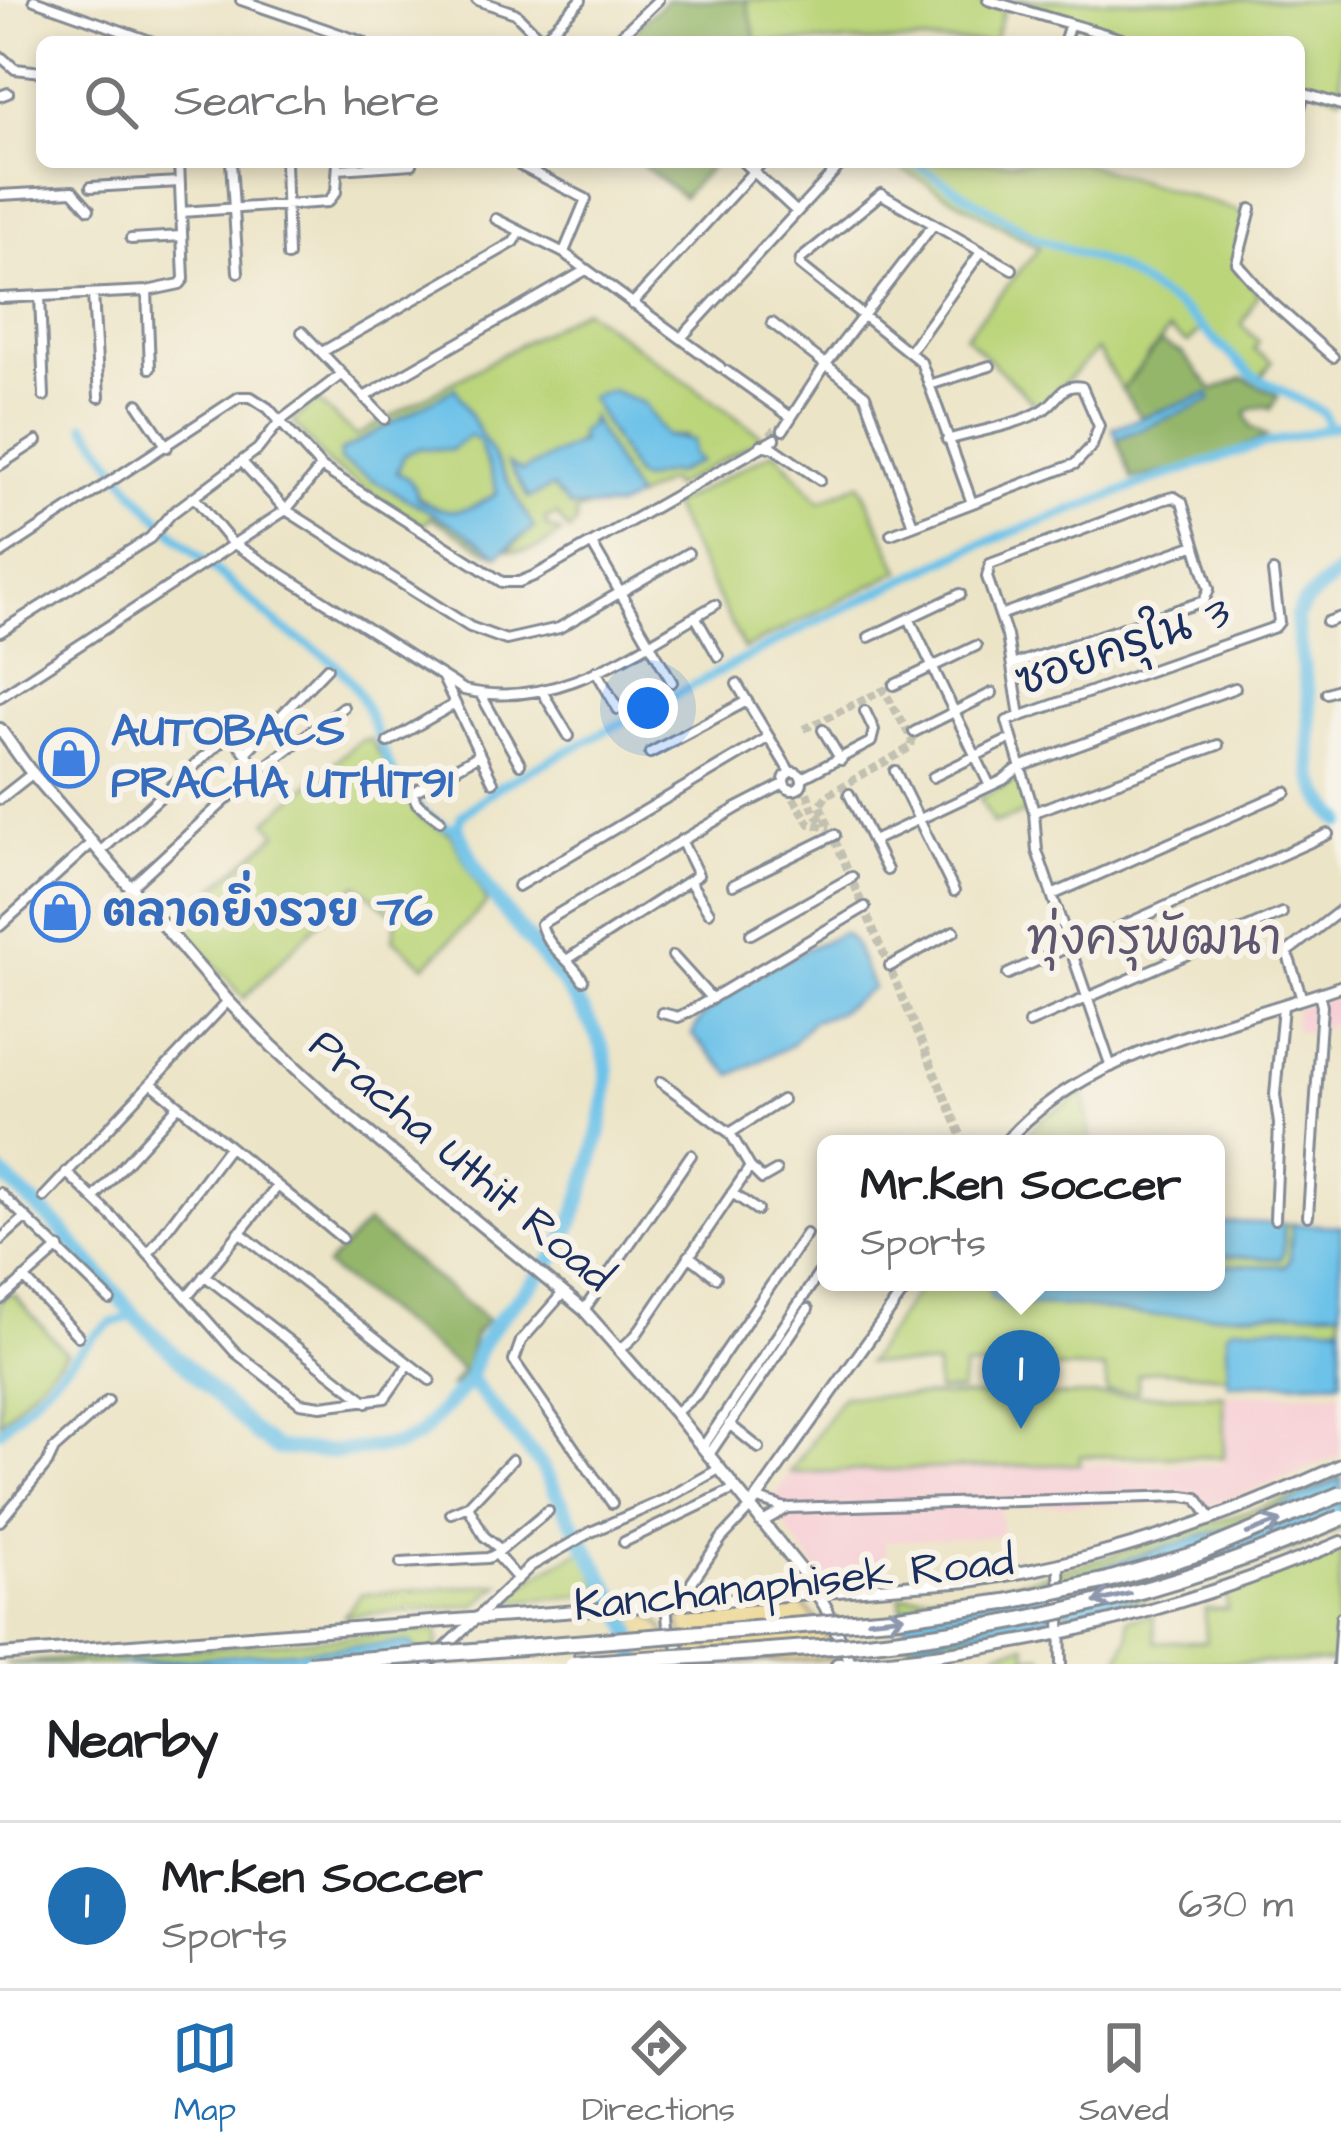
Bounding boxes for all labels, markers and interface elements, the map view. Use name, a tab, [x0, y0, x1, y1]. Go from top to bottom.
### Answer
search box	[36, 36, 1305, 168]
icon: search	[78, 69, 144, 135]
text: Search here	[174, 71, 440, 133]
street label: ซอยครุใน 3	[1007, 580, 1238, 713]
your location	[618, 678, 678, 738]
place label: AUTOBACS PRACHA UTHIT91	[111, 701, 454, 815]
shop icon: AUTOBACS PRACHA UTHIT91	[38, 727, 100, 789]
place label: ตลาดยิ่งรวย 76	[102, 869, 433, 943]
shop icon: ตลาดยิ่งรวย 76	[29, 881, 91, 943]
district label: ทุ่งครุพัฒนา	[1026, 906, 1282, 972]
street label: Pracha Uthit Road	[295, 1015, 627, 1307]
popup	[817, 1135, 1225, 1291]
text: Mr.Ken Soccer	[861, 1155, 1181, 1217]
text: Sports	[861, 1217, 986, 1271]
pin: 1	[982, 1330, 1060, 1429]
one-way arrow	[1245, 1515, 1282, 1537]
street label: Kanchanaphisek Road	[571, 1530, 1017, 1638]
one-way arrow	[1094, 1588, 1132, 1610]
one-way arrow	[866, 1606, 905, 1629]
text: Nearby	[48, 1707, 218, 1778]
text: Mr.Ken Soccer	[162, 1848, 483, 1910]
text: 1	[85, 1879, 90, 1933]
text: 630 m	[1178, 1879, 1293, 1933]
text: Sports	[162, 1910, 288, 1964]
tab: Map	[172, 2015, 238, 2133]
tab: Directions	[582, 2015, 735, 2133]
tab: Saved	[1079, 2015, 1169, 2133]

